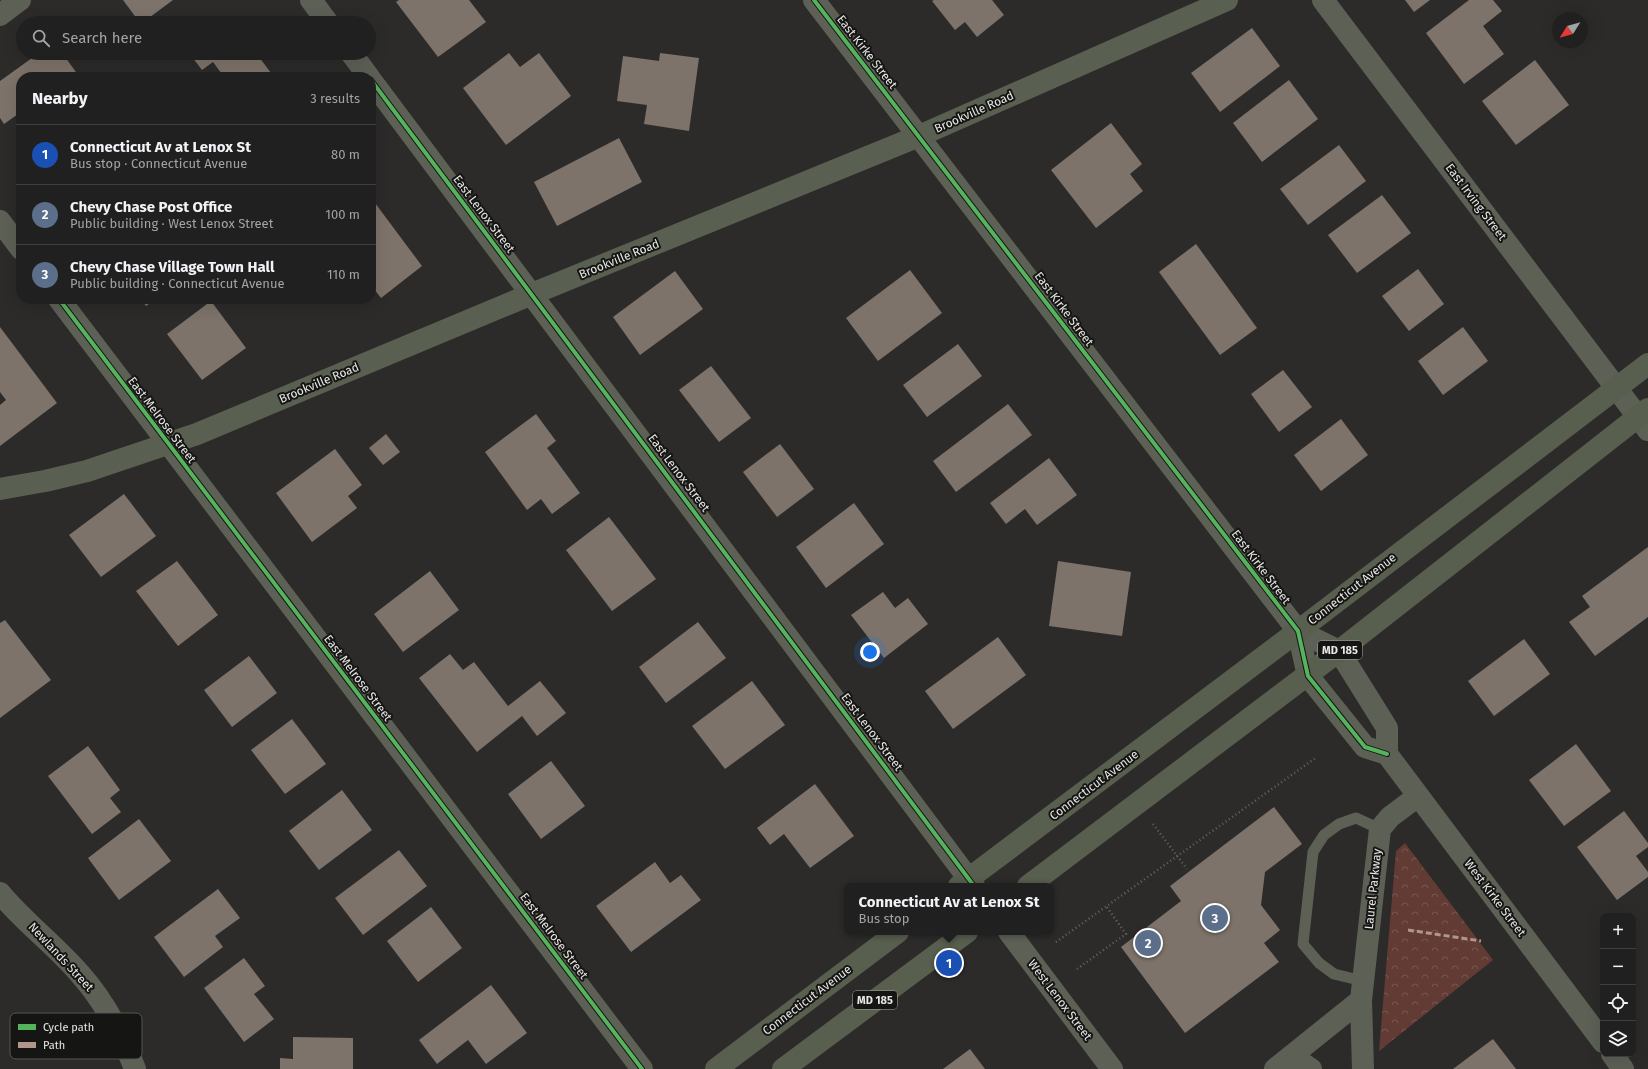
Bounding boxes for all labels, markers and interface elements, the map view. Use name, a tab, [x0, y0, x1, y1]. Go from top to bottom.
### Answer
north arrow	[1552, 12, 1588, 48]
street label: East Kirke Street	[834, 13, 900, 92]
search box	[16, 16, 376, 60]
icon: search	[30, 27, 52, 49]
text: Search here	[62, 29, 142, 47]
text: Nearby	[32, 88, 87, 109]
street label: Brookville Road	[932, 88, 1016, 136]
text: 3 results	[310, 91, 360, 106]
text: Connecticut Av at Lenox St	[70, 138, 251, 156]
text: 1	[42, 147, 48, 162]
text: 80 m	[331, 147, 360, 162]
text: Bus stop · Connecticut Avenue	[70, 156, 247, 171]
street label: East Irving Street	[1443, 161, 1510, 244]
street label: East Lenox Street	[450, 172, 518, 256]
text: Chevy Chase Post Office	[70, 198, 232, 216]
text: 2	[42, 207, 48, 222]
text: 100 m	[325, 207, 360, 222]
text: Public building · West Lenox Street	[70, 216, 273, 231]
street label: Brookville Road	[577, 237, 661, 281]
text: Chevy Chase Village Town Hall	[70, 258, 275, 276]
text: 3	[42, 267, 48, 282]
text: 110 m	[327, 267, 360, 282]
street label: East Kirke Street	[1032, 269, 1097, 349]
text: Public building · Connecticut Avenue	[70, 276, 285, 291]
street label: Brookville Road	[277, 360, 361, 406]
street label: East Melrose Street	[125, 374, 199, 466]
street label: East Lenox Street	[645, 431, 713, 515]
street label: East Kirke Street	[1229, 527, 1294, 607]
street label: Connecticut Avenue	[1305, 550, 1399, 628]
street label: East Melrose Street	[321, 632, 395, 724]
road number: MD 185	[1318, 641, 1362, 659]
your location	[860, 642, 880, 662]
street label: East Lenox Street	[838, 690, 906, 774]
street label: Connecticut Avenue	[1047, 747, 1141, 823]
street label: Laurel Parkway	[1362, 848, 1384, 930]
street label: West Kirke Street	[1461, 857, 1529, 940]
popup	[844, 883, 1054, 935]
street label: East Melrose Street	[517, 890, 591, 982]
text: Connecticut Av at Lenox St	[859, 893, 1039, 911]
pin: 3	[1202, 903, 1228, 933]
text: Bus stop	[859, 911, 909, 926]
map controls	[1600, 913, 1636, 1057]
button: +	[1600, 913, 1636, 949]
street label: Newlands Street	[26, 920, 97, 995]
pin: 2	[1135, 928, 1161, 958]
pin: 1	[936, 948, 962, 978]
button: −	[1600, 949, 1636, 985]
street label: West Lenox Street	[1025, 957, 1095, 1044]
street label: Connecticut Avenue	[760, 962, 854, 1038]
button: locate	[1600, 985, 1636, 1021]
road number: MD 185	[853, 991, 897, 1009]
legend	[10, 1013, 142, 1059]
text: Cycle path	[43, 1021, 94, 1034]
button: layers	[1600, 1021, 1636, 1057]
text: Path	[43, 1039, 65, 1052]

